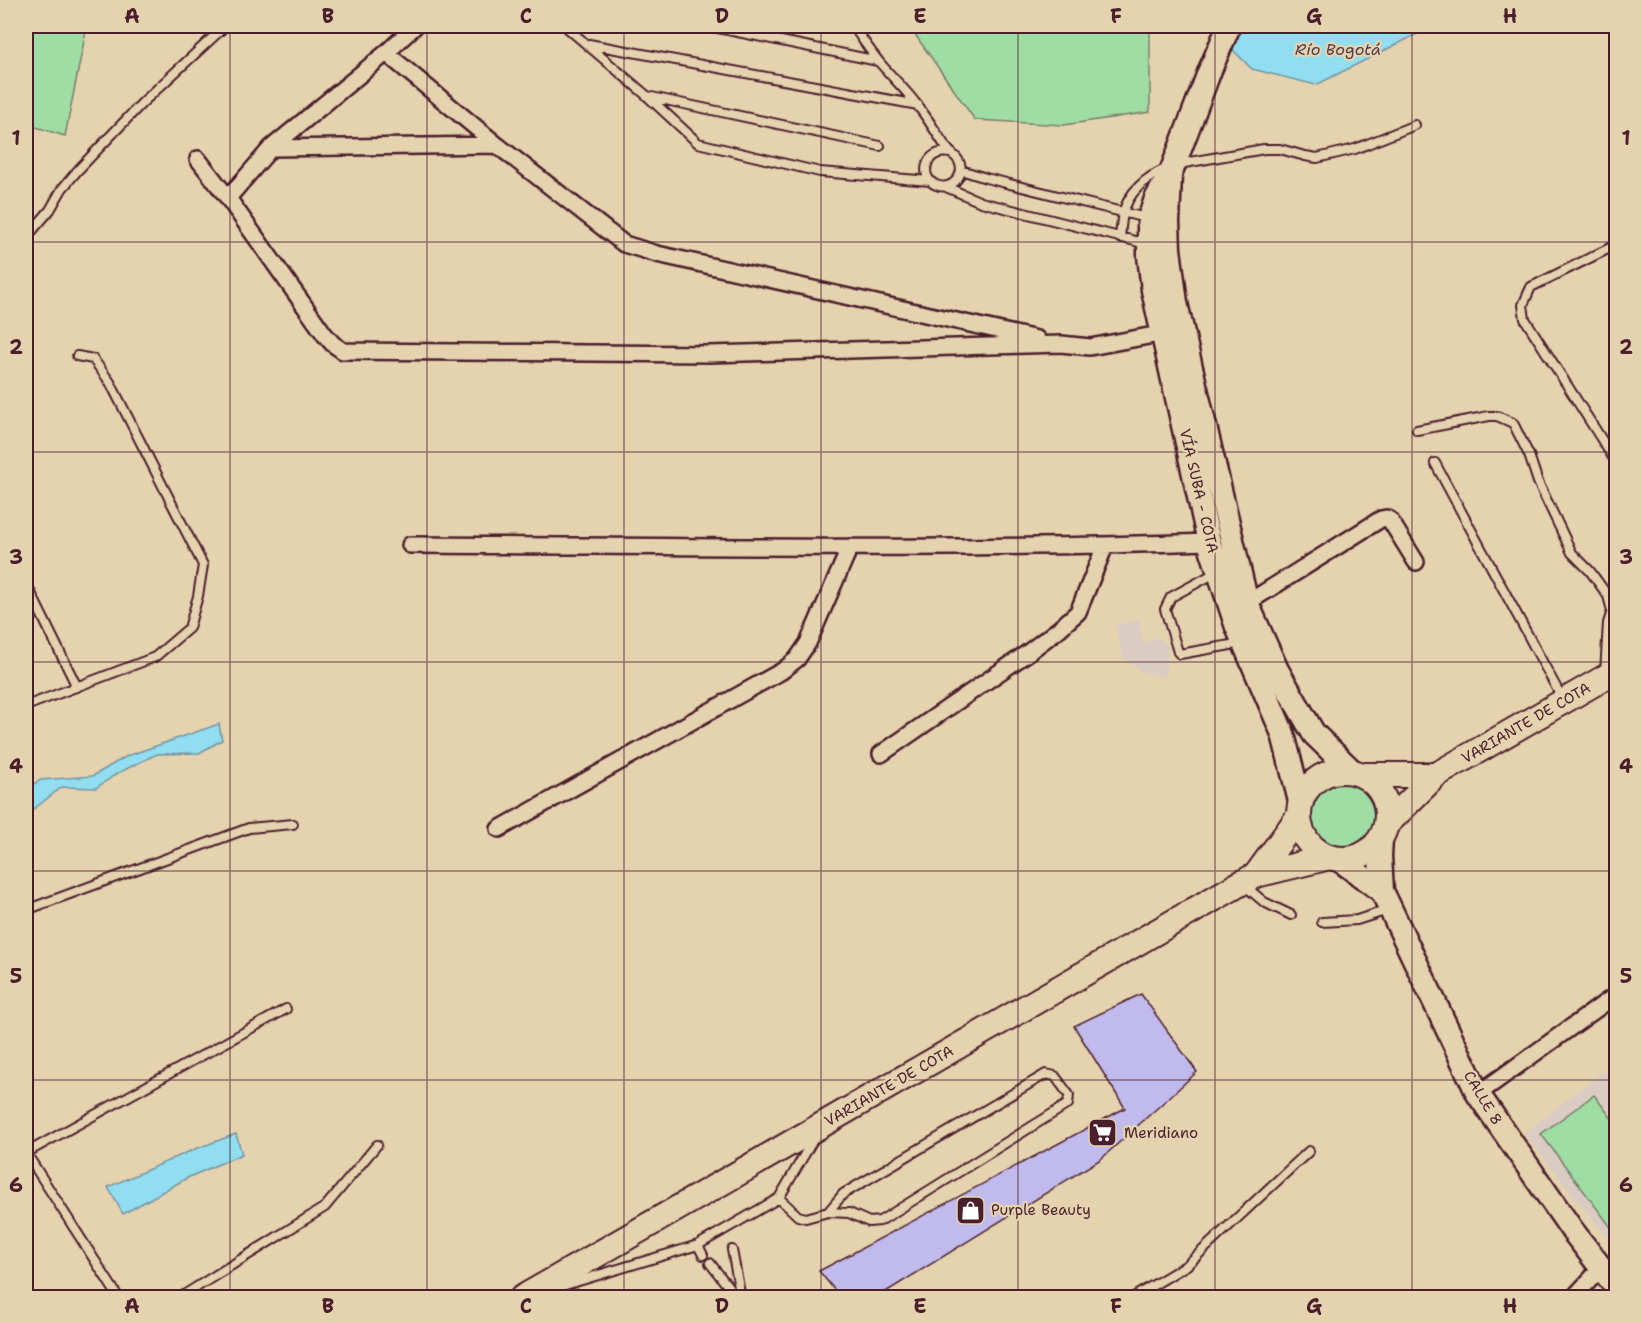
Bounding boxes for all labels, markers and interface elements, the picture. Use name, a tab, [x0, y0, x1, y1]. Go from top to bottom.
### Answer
text: A	[124, 3, 140, 29]
text: B	[322, 3, 334, 29]
text: C	[520, 3, 532, 29]
text: D	[715, 3, 729, 29]
text: E	[913, 3, 927, 29]
text: F	[1110, 3, 1122, 29]
text: G	[1306, 3, 1322, 29]
text: H	[1503, 3, 1517, 29]
water label: Río Bogotá	[1295, 39, 1381, 60]
text: 1	[11, 125, 21, 151]
text: 1	[1621, 125, 1631, 151]
text: 2	[9, 334, 23, 360]
text: 2	[1619, 334, 1633, 360]
street label: VÍA SUBA - COTA	[1175, 427, 1224, 555]
text: 3	[9, 544, 23, 570]
text: 3	[1619, 544, 1633, 570]
street label: VARIANTE DE COTA	[1458, 678, 1594, 768]
text: 4	[9, 753, 23, 779]
text: 4	[1619, 753, 1633, 779]
text: 5	[10, 963, 22, 989]
text: 5	[1620, 963, 1632, 989]
street label: VARIANTE DE COTA	[821, 1041, 957, 1131]
street label: CALLE 8	[1459, 1067, 1507, 1129]
supermarket icon: Meridiano	[1087, 1117, 1119, 1149]
place label: Meridiano	[1124, 1123, 1198, 1143]
text: 6	[9, 1172, 23, 1198]
text: 6	[1619, 1172, 1633, 1198]
shop icon: Purple Beauty	[954, 1194, 986, 1226]
place label: Purple Beauty	[991, 1200, 1091, 1220]
text: A	[124, 1293, 140, 1319]
text: B	[322, 1293, 334, 1319]
text: C	[520, 1293, 532, 1319]
text: D	[715, 1293, 729, 1319]
text: E	[913, 1293, 927, 1319]
text: F	[1110, 1293, 1122, 1319]
text: G	[1306, 1293, 1322, 1319]
text: H	[1503, 1293, 1517, 1319]

